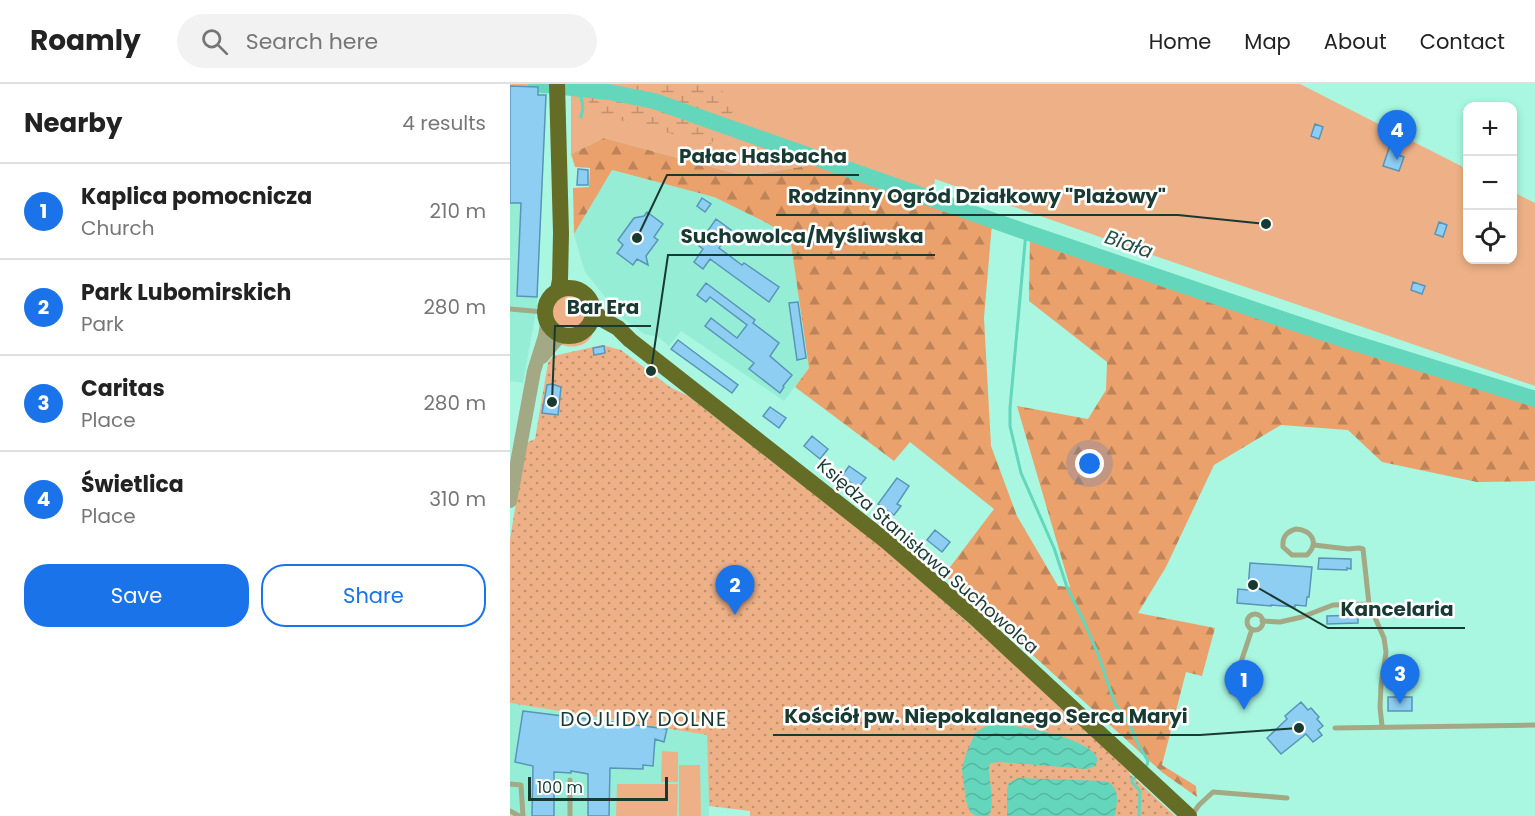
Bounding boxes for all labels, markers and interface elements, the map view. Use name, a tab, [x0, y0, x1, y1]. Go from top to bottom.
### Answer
search box	[177, 14, 597, 68]
text: Roamly	[30, 21, 141, 60]
icon: search	[198, 25, 231, 58]
text: Search here	[246, 26, 378, 57]
text: Home	[1149, 27, 1211, 56]
text: Map	[1244, 27, 1291, 56]
text: About	[1324, 27, 1387, 56]
text: Contact	[1420, 27, 1505, 56]
map controls	[1463, 102, 1517, 264]
button: +	[1463, 102, 1517, 156]
text: Nearby	[24, 105, 122, 141]
text: 4 results	[402, 109, 486, 137]
pin: 4	[1378, 110, 1416, 160]
callout: Pałac Hasbacha	[667, 137, 859, 175]
text: Pałac Hasbacha	[679, 142, 847, 170]
button: −	[1463, 156, 1517, 210]
callout: Rodzinny Ogród Działkowy "Plażowy"	[776, 177, 1178, 215]
text: Kaplica pomocnicza	[81, 181, 312, 212]
text: Rodzinny Ogród Działkowy "Plażowy"	[788, 182, 1166, 210]
text: 1	[40, 197, 47, 225]
text: 210 m	[430, 197, 486, 225]
button: locate	[1463, 210, 1517, 264]
text: Church	[81, 214, 154, 242]
callout: Suchowolca/Myśliwska	[668, 217, 935, 255]
text: Suchowolca/Myśliwska	[680, 222, 924, 250]
water label: Biała	[1101, 223, 1157, 265]
text: Park Lubomirskich	[81, 277, 291, 308]
callout: Bar Era	[555, 288, 651, 326]
text: 2	[38, 293, 49, 321]
text: 280 m	[423, 293, 486, 321]
text: Bar Era	[567, 293, 639, 321]
text: Park	[81, 310, 124, 338]
text: Caritas	[81, 373, 165, 404]
text: 3	[37, 389, 50, 417]
text: 280 m	[423, 389, 486, 417]
text: Place	[81, 406, 136, 434]
your location	[1075, 449, 1104, 478]
street label: Księdza Stanisława Suchowolca	[812, 453, 1044, 659]
text: Świetlica	[81, 469, 184, 500]
text: 4	[37, 485, 50, 513]
text: 310 m	[429, 485, 486, 513]
text: Place	[81, 502, 136, 530]
button: Save	[24, 564, 249, 627]
button: Share	[261, 564, 486, 627]
pin: 2	[716, 566, 754, 615]
callout: Kancelaria	[1328, 590, 1465, 628]
text: Kancelaria	[1341, 595, 1453, 623]
pin: 3	[1380, 654, 1420, 704]
pin: 1	[1224, 660, 1264, 710]
callout: Kościół pw. Niepokalanego Serca Maryi	[773, 697, 1200, 735]
text: Kościół pw. Niepokalanego Serca Maryi	[784, 702, 1188, 730]
district label: DOJLIDY DOLNE	[560, 705, 728, 733]
scale bar	[528, 774, 668, 802]
text: 100 m	[537, 776, 583, 799]

